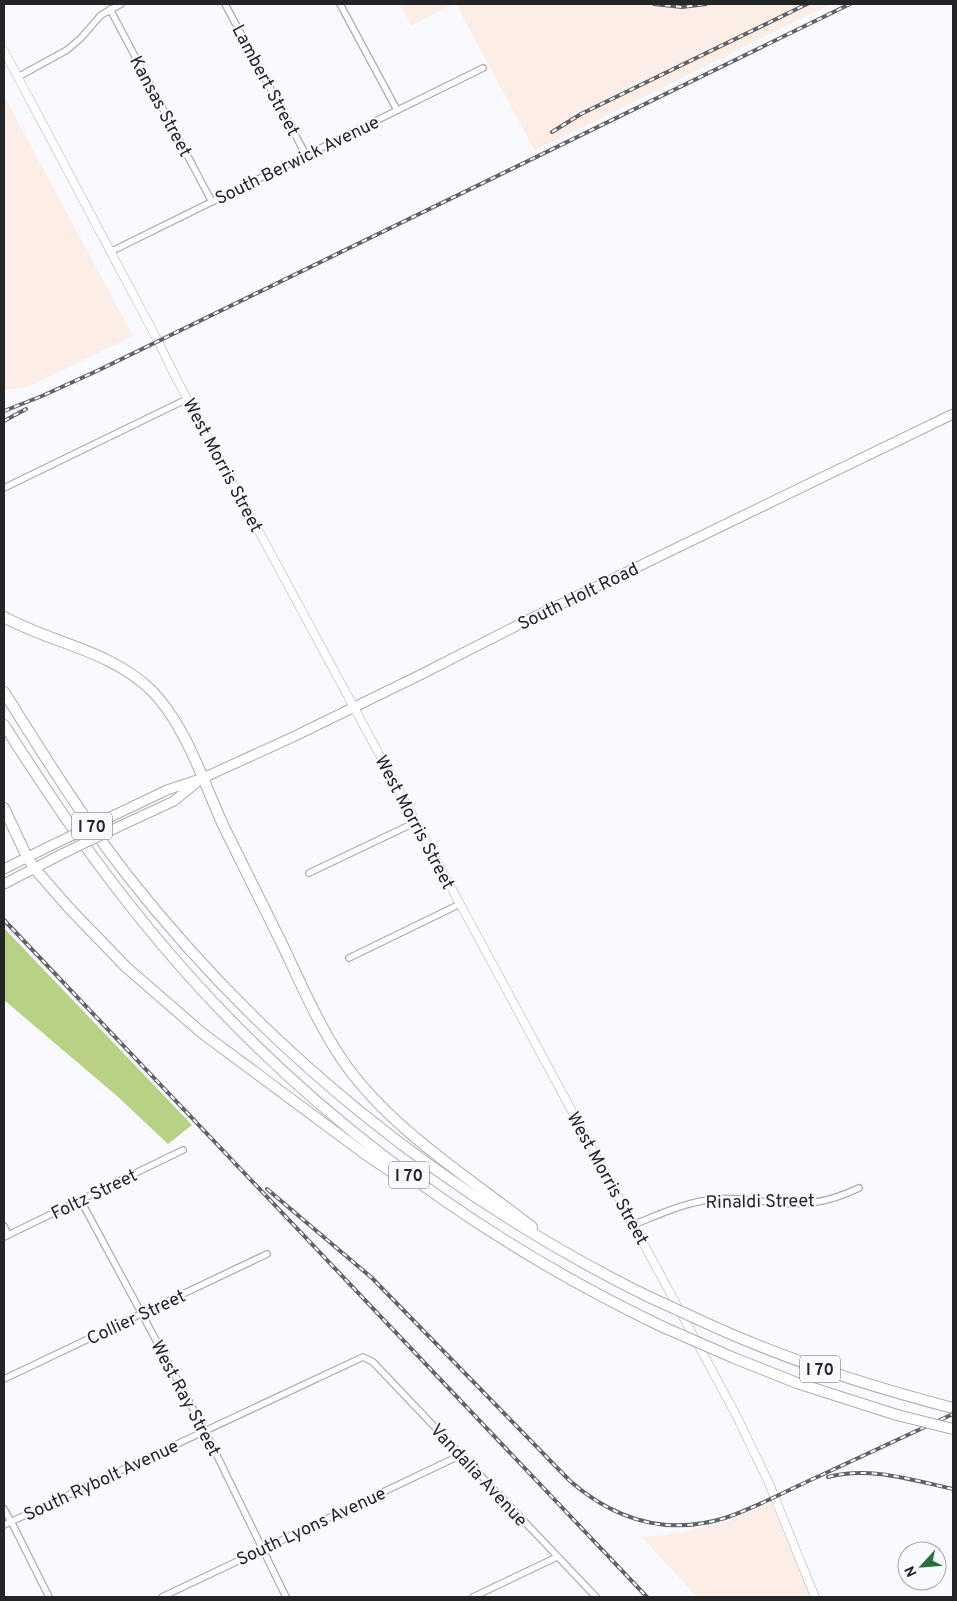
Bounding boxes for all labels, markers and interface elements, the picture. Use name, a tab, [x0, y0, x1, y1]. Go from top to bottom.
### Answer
street label: Lambert Street	[226, 21, 304, 140]
street label: Kansas Street	[123, 52, 196, 161]
street label: South Berwick Avenue	[212, 112, 384, 211]
street label: West Morris Street	[177, 395, 267, 537]
street label: South Holt Road	[514, 558, 643, 637]
street label: West Morris Street	[369, 752, 459, 894]
road number: I 70	[72, 812, 112, 839]
street label: West Morris Street	[561, 1108, 653, 1249]
road number: I 70	[389, 1162, 429, 1188]
street label: Foltz Street	[48, 1165, 141, 1226]
street label: Rinaldi Street	[705, 1190, 815, 1215]
street label: Collier Street	[84, 1285, 190, 1351]
street label: West Ray Street	[144, 1337, 225, 1461]
road number: I 70	[800, 1356, 840, 1382]
street label: Vandalia Avenue	[424, 1420, 532, 1532]
street label: South Rybolt Avenue	[21, 1435, 183, 1527]
street label: South Lyons Avenue	[233, 1483, 390, 1572]
north arrow	[897, 1541, 947, 1591]
text: N	[902, 1563, 922, 1579]

